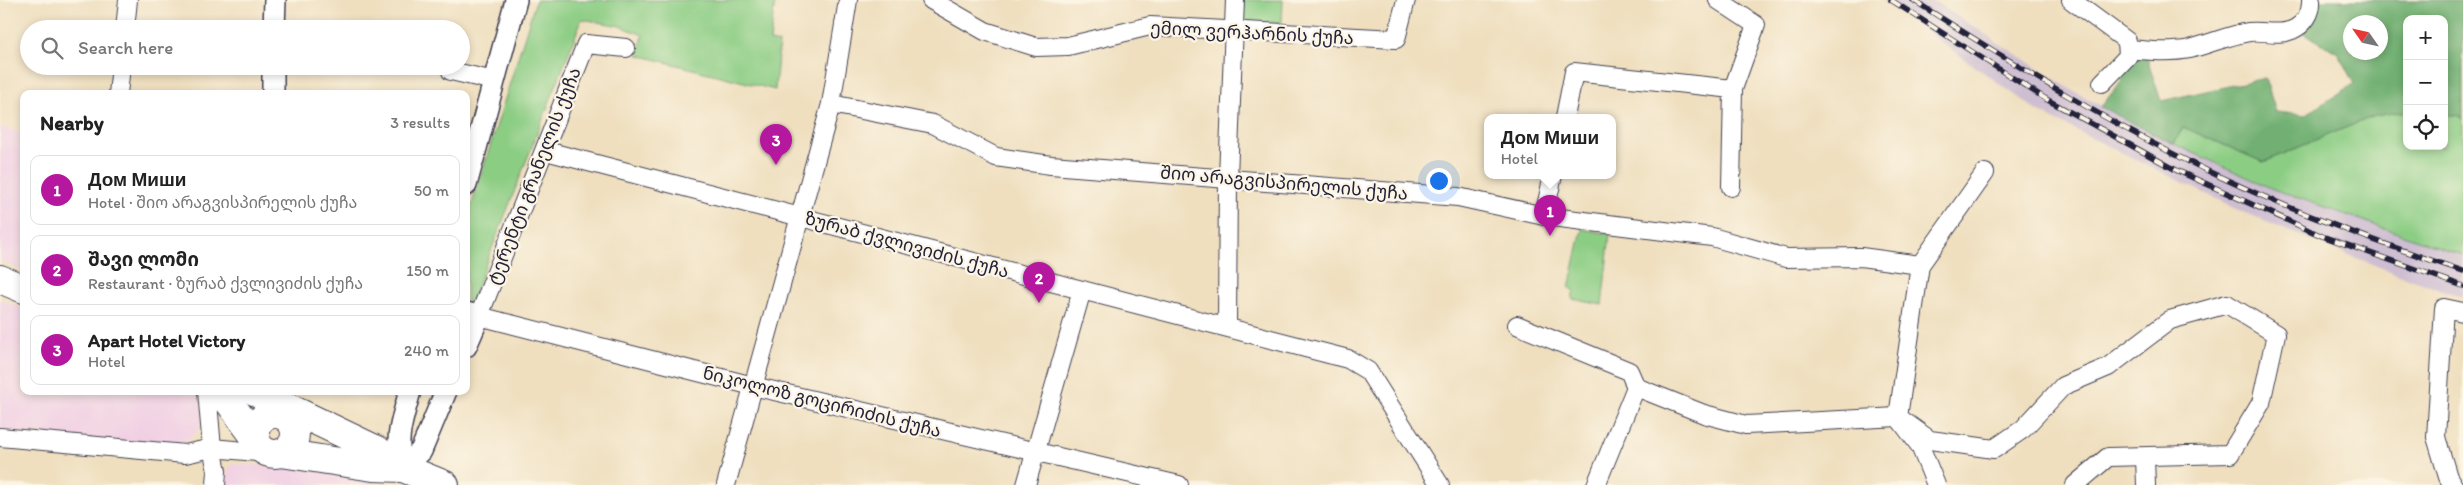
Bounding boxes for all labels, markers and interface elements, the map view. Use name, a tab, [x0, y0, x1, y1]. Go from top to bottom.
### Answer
north arrow	[2343, 15, 2388, 60]
map controls	[2403, 15, 2448, 150]
button: +	[2403, 15, 2448, 60]
street label: ემილ ვერჰარნის ქუჩა	[1150, 17, 1354, 49]
search box	[20, 20, 470, 75]
icon: search	[38, 34, 66, 62]
text: Search here	[78, 36, 173, 59]
button: −	[2403, 60, 2448, 105]
street label: ტერენტი გრანელის ქუჩა	[482, 64, 586, 288]
button: locate	[2403, 105, 2448, 150]
text: Nearby	[40, 110, 104, 135]
text: 3 results	[390, 113, 450, 132]
popup	[1484, 114, 1616, 179]
pin: 3	[760, 124, 792, 165]
text: Дом Миши	[1501, 126, 1599, 149]
text: Hotel	[1501, 149, 1538, 168]
street label: შიო არაგვისპირელის ქუჩა	[1159, 161, 1409, 205]
text: Дом Миши	[88, 168, 186, 191]
your location	[1426, 168, 1452, 194]
text: 1	[53, 181, 61, 200]
text: 50 m	[414, 181, 449, 200]
text: Hotel · შიო არაგვისპირელის ქუჩა	[88, 193, 357, 212]
pin: 1	[1534, 195, 1566, 236]
street label: ზურაბ ქვლივიძის ქუჩა	[802, 207, 1012, 283]
text: შავი ლომი	[88, 248, 199, 271]
text: 2	[53, 261, 61, 280]
text: 150 m	[406, 261, 449, 280]
pin: 2	[1023, 262, 1055, 303]
text: Restaurant · ზურაბ ქვლივიძის ქუჩა	[88, 274, 363, 293]
text: Apart Hotel Victory	[88, 329, 245, 352]
text: 3	[53, 341, 61, 360]
text: 240 m	[404, 341, 449, 360]
text: Hotel	[88, 352, 125, 371]
street label: ნიკოლოზ გოცირიძის ქუჩა	[700, 362, 944, 442]

